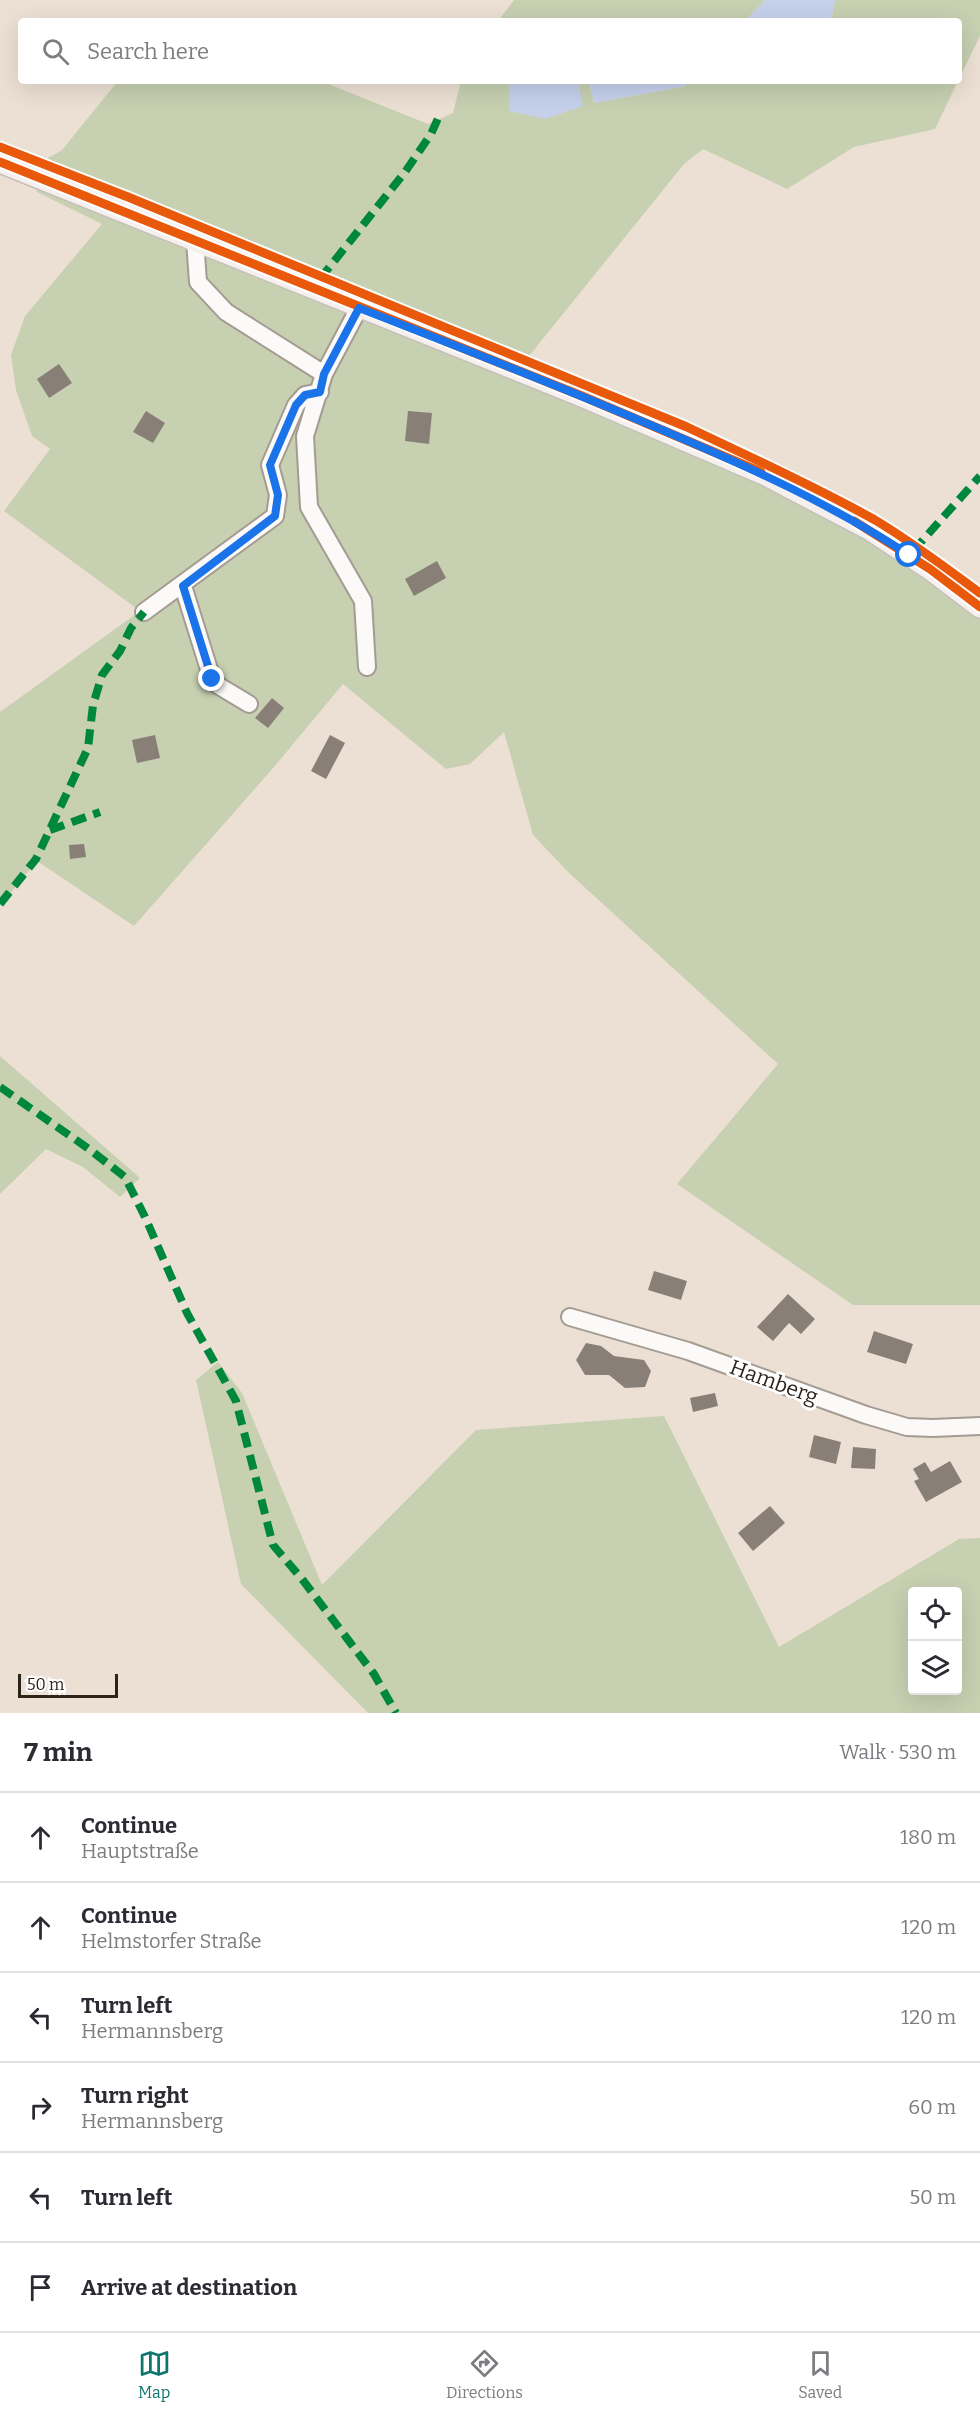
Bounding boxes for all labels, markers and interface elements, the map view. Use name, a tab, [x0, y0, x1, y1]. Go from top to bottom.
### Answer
search box	[18, 18, 962, 84]
icon: search	[39, 35, 72, 68]
text: Search here	[87, 38, 209, 65]
route start	[895, 541, 921, 567]
route end	[198, 665, 224, 691]
street label: Hamberg	[726, 1354, 822, 1410]
map controls	[908, 1587, 962, 1695]
button: locate	[908, 1587, 962, 1641]
button: layers	[908, 1641, 962, 1695]
scale bar	[18, 1671, 118, 1698]
text: 50 m	[27, 1675, 64, 1694]
text: 7 min	[24, 1737, 92, 1768]
text: Walk · 530 m	[839, 1740, 956, 1764]
text: Continue	[81, 1812, 177, 1839]
icon: ahead	[24, 1821, 57, 1854]
text: 180 m	[900, 1825, 956, 1849]
text: Hauptstraße	[81, 1839, 199, 1863]
text: Continue	[81, 1902, 177, 1929]
icon: ahead	[24, 1911, 57, 1944]
text: 120 m	[901, 1915, 956, 1939]
text: Helmstorfer Straße	[81, 1929, 261, 1953]
text: Turn left	[81, 1992, 173, 2019]
icon: left	[24, 2001, 57, 2034]
text: 120 m	[901, 2005, 956, 2029]
text: Hermannsberg	[81, 2019, 223, 2043]
text: Turn right	[81, 2082, 189, 2109]
icon: right	[24, 2091, 57, 2124]
text: 60 m	[908, 2095, 956, 2119]
text: Hermannsberg	[81, 2109, 223, 2133]
icon: left	[24, 2181, 57, 2214]
text: Turn left	[81, 2184, 173, 2211]
text: 50 m	[909, 2185, 956, 2209]
icon: arrive	[24, 2271, 57, 2304]
text: Arrive at destination	[81, 2274, 297, 2301]
tab: Map	[138, 2347, 171, 2402]
tab: Directions	[446, 2347, 523, 2402]
tab: Saved	[798, 2347, 842, 2402]

